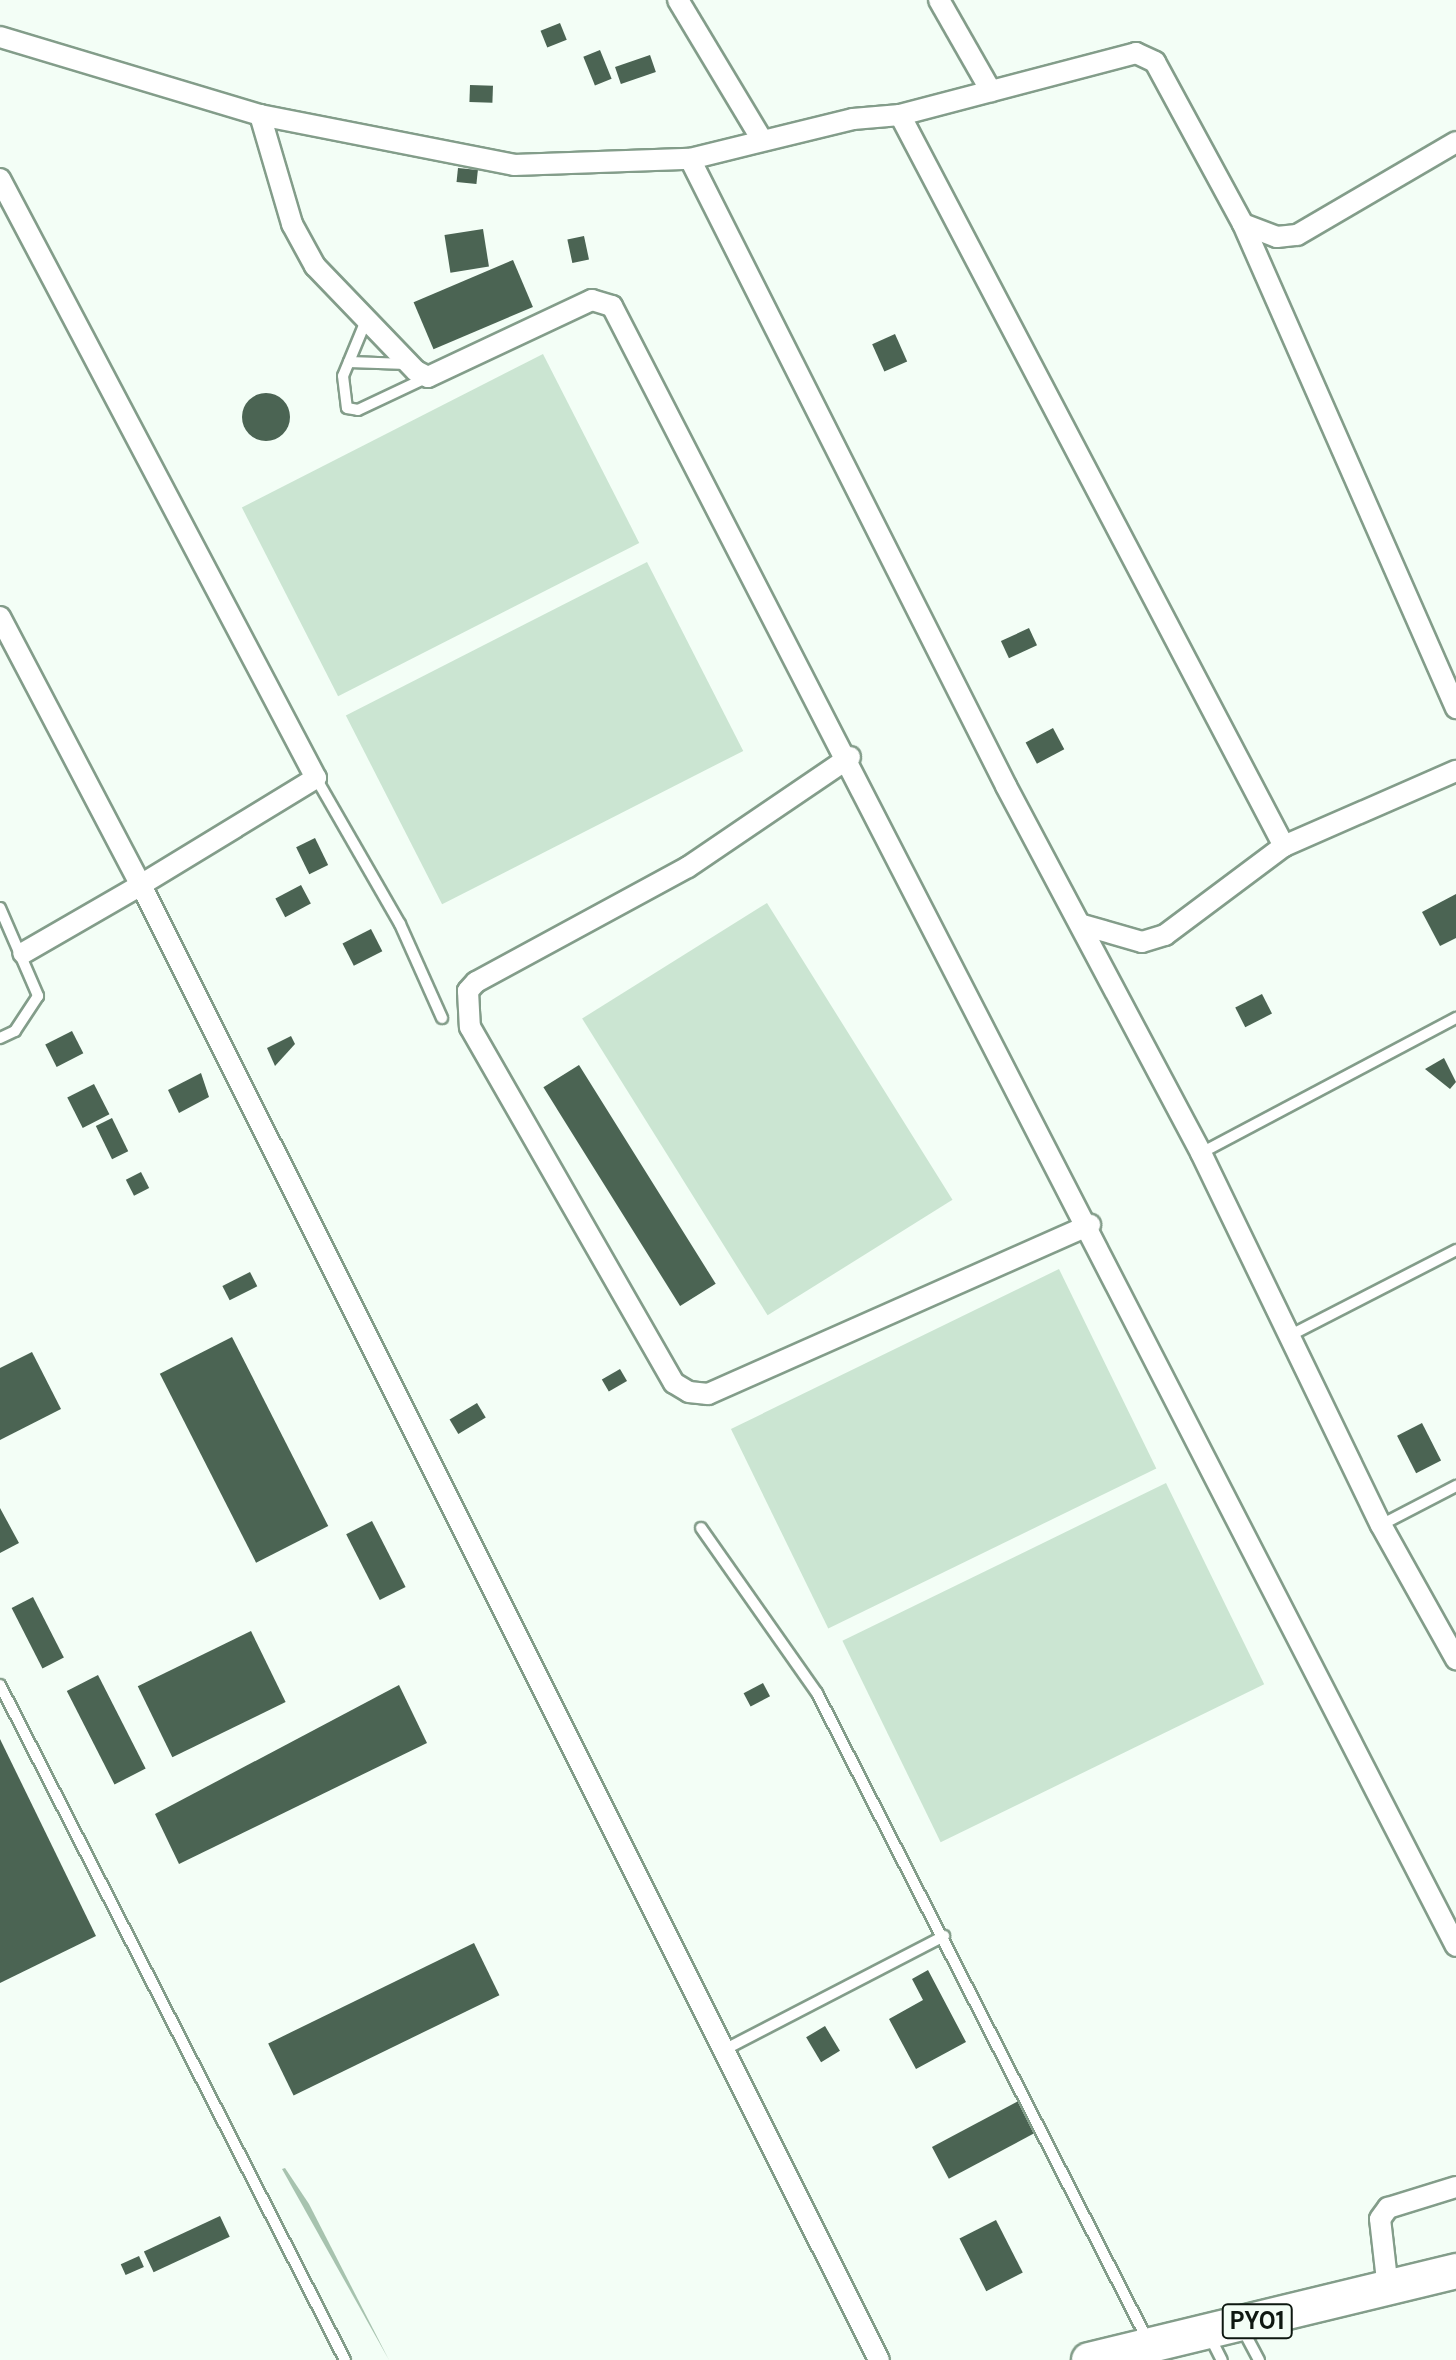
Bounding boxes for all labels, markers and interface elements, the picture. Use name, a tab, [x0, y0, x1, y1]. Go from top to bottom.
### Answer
road number: PY01	[1221, 2301, 1293, 2341]

